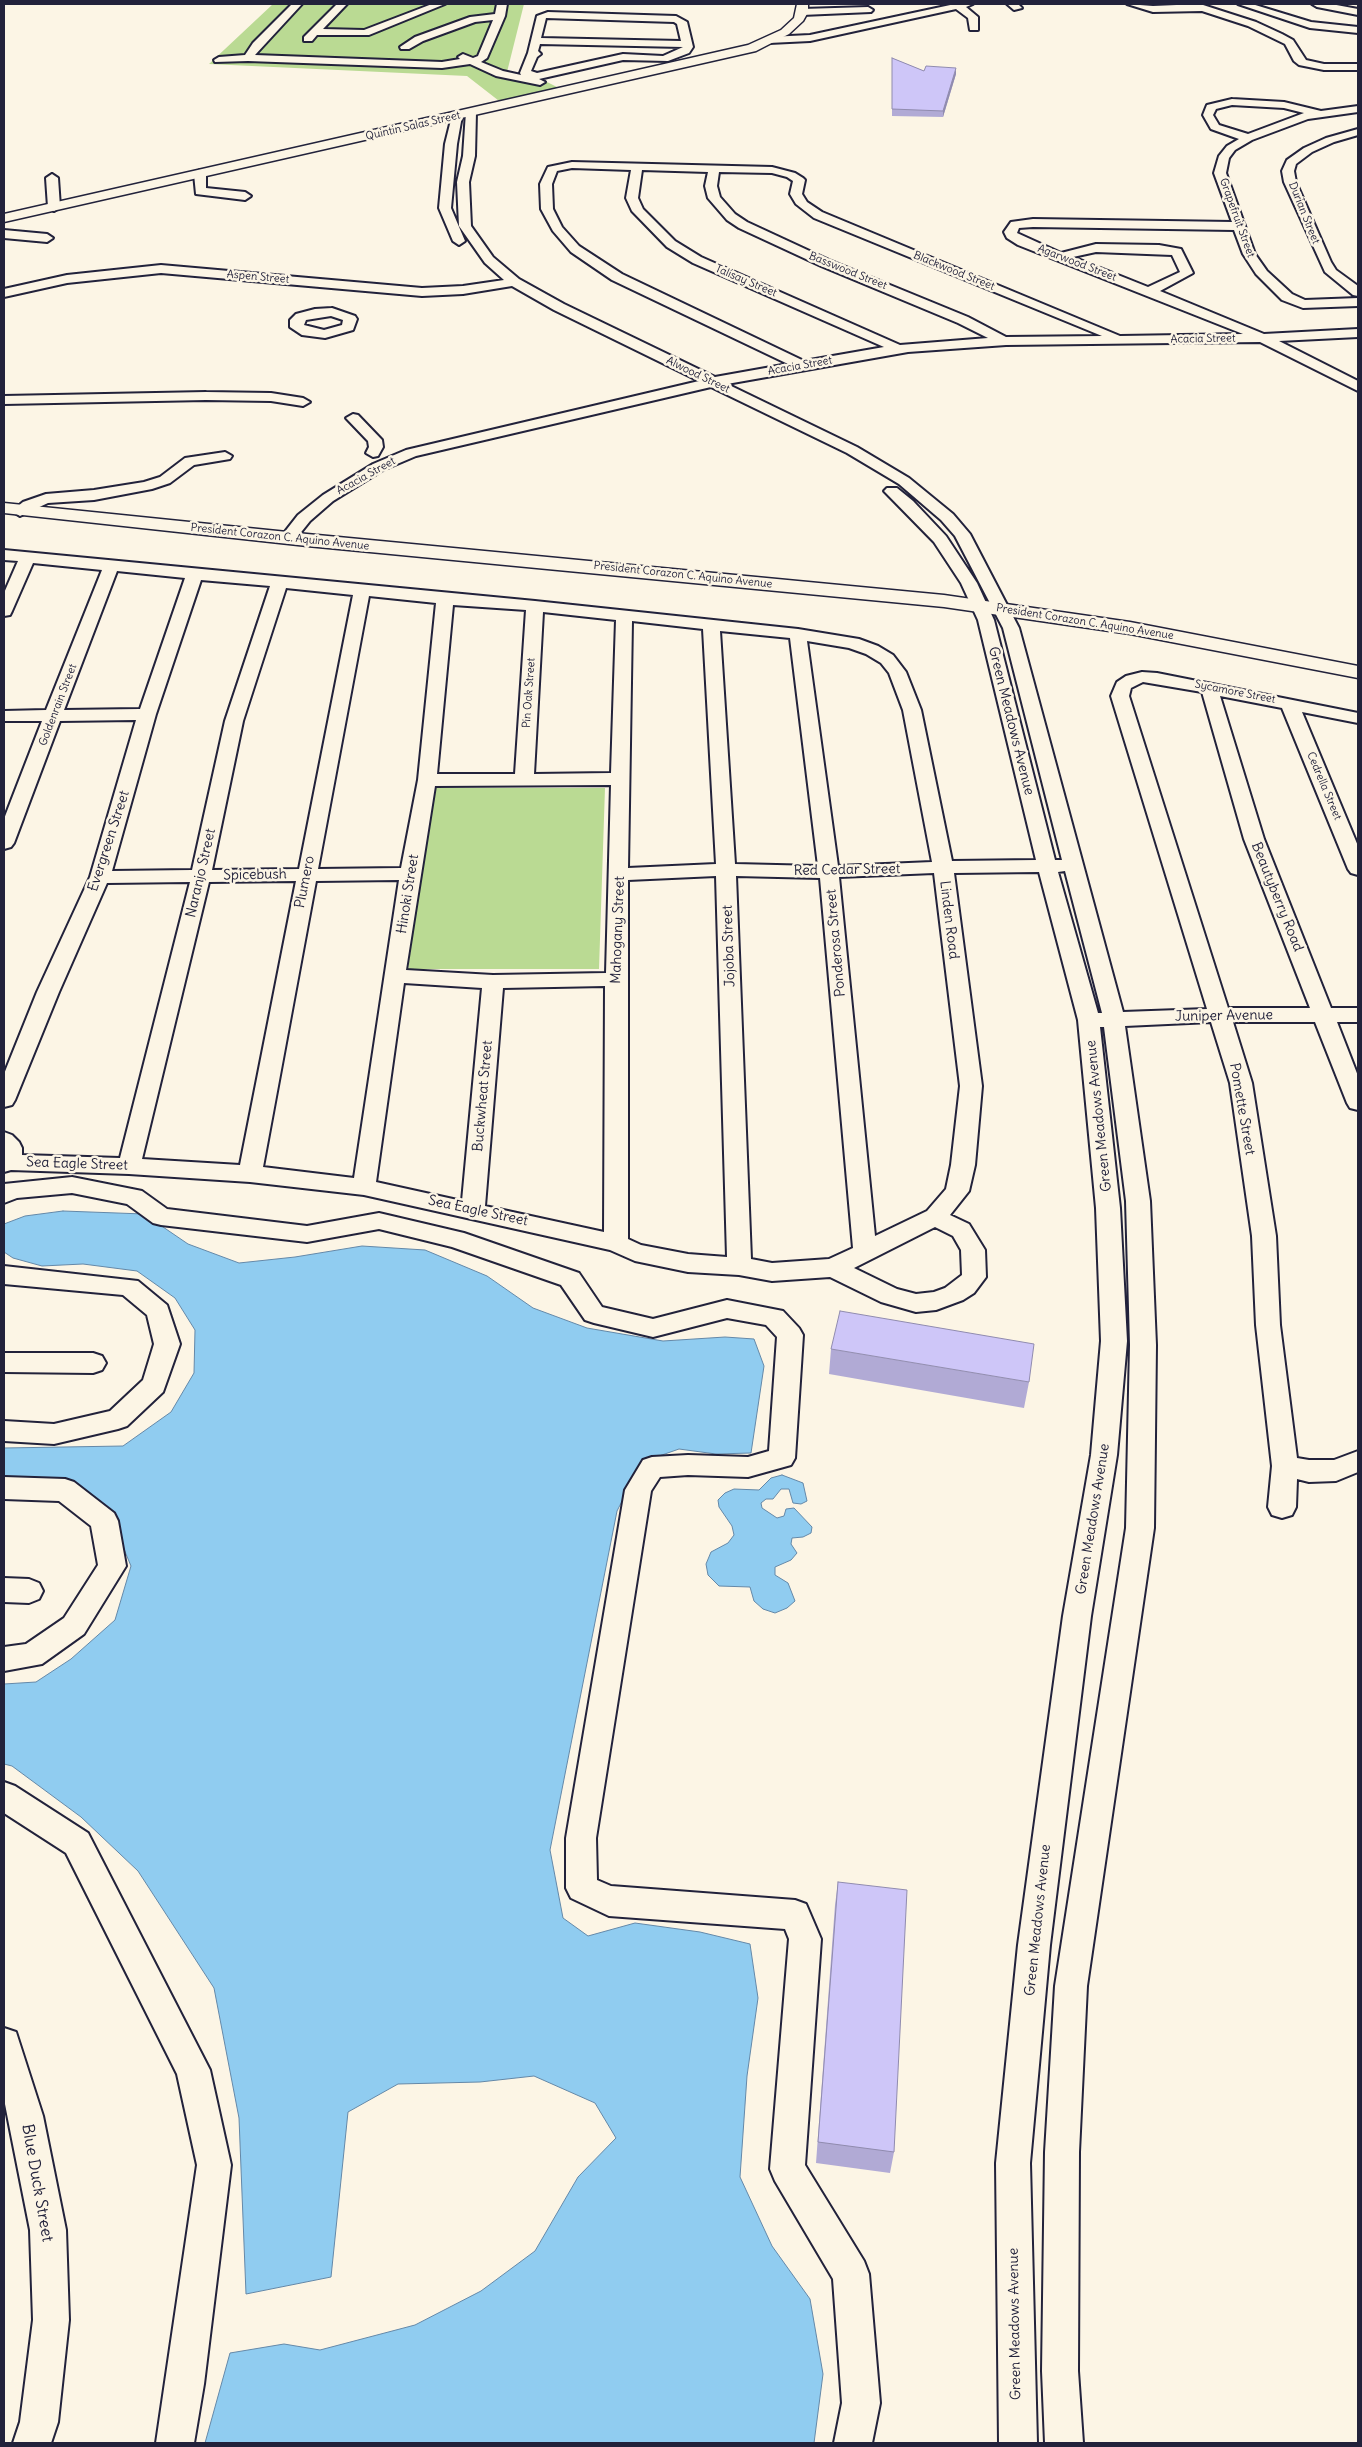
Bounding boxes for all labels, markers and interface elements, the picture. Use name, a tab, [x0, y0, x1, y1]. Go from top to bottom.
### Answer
street label: Quintin Salas Street	[364, 109, 462, 143]
street label: Grapefruit Street	[1217, 177, 1257, 259]
street label: Durian Street	[1286, 180, 1322, 246]
street label: Agarwood Street	[1036, 242, 1118, 284]
street label: Basswood Street	[807, 249, 889, 293]
street label: Blackwood Street	[911, 249, 997, 293]
street label: Talisay Street	[713, 262, 779, 300]
street label: Aspen Street	[226, 268, 290, 286]
street label: Acacia Street	[1170, 332, 1236, 346]
street label: Alwood Street	[664, 354, 732, 396]
street label: Acacia Street	[767, 354, 833, 378]
street label: Acacia Street	[334, 454, 398, 498]
street label: President Corazon C. Aquino Avenue	[190, 521, 370, 553]
street label: President Corazon C. Aquino Avenue	[593, 559, 773, 591]
street label: President Corazon C. Aquino Avenue	[995, 601, 1175, 643]
street label: Green Meadows Avenue	[984, 645, 1038, 797]
street label: Pin Oak Street	[520, 657, 538, 729]
street label: Goldenrain Street	[36, 662, 80, 748]
street label: Sycamore Street	[1193, 678, 1277, 706]
street label: Cedrella Street	[1304, 750, 1344, 822]
street label: Evergreen Street	[85, 789, 133, 893]
street label: Naranjo Street	[183, 827, 219, 919]
street label: Beautyberry Road	[1247, 840, 1307, 954]
street label: Hinoki Street	[393, 853, 423, 935]
street label: Plumero	[292, 854, 318, 910]
street label: Red Cedar Street	[793, 861, 901, 879]
street label: Spicebush	[223, 866, 287, 884]
street label: Mahogany Street	[608, 876, 628, 984]
street label: Linden Road	[936, 880, 962, 960]
street label: Ponderosa Street	[823, 888, 849, 998]
street label: Jojoba Street	[719, 905, 739, 987]
street label: Juniper Avenue	[1175, 1007, 1273, 1025]
street label: Green Meadows Avenue	[1083, 1039, 1115, 1193]
street label: Buckwheat Street	[470, 1040, 496, 1152]
street label: Pomette Street	[1226, 1062, 1258, 1156]
street label: Sea Eagle Street	[26, 1154, 128, 1174]
street label: Sea Eagle Street	[426, 1192, 530, 1230]
street label: Green Meadows Avenue	[1073, 1442, 1113, 1596]
street label: Green Meadows Avenue	[1022, 1843, 1054, 1997]
street label: Blue Duck Street	[17, 2123, 57, 2243]
street label: Green Meadows Avenue	[1005, 2248, 1025, 2400]

